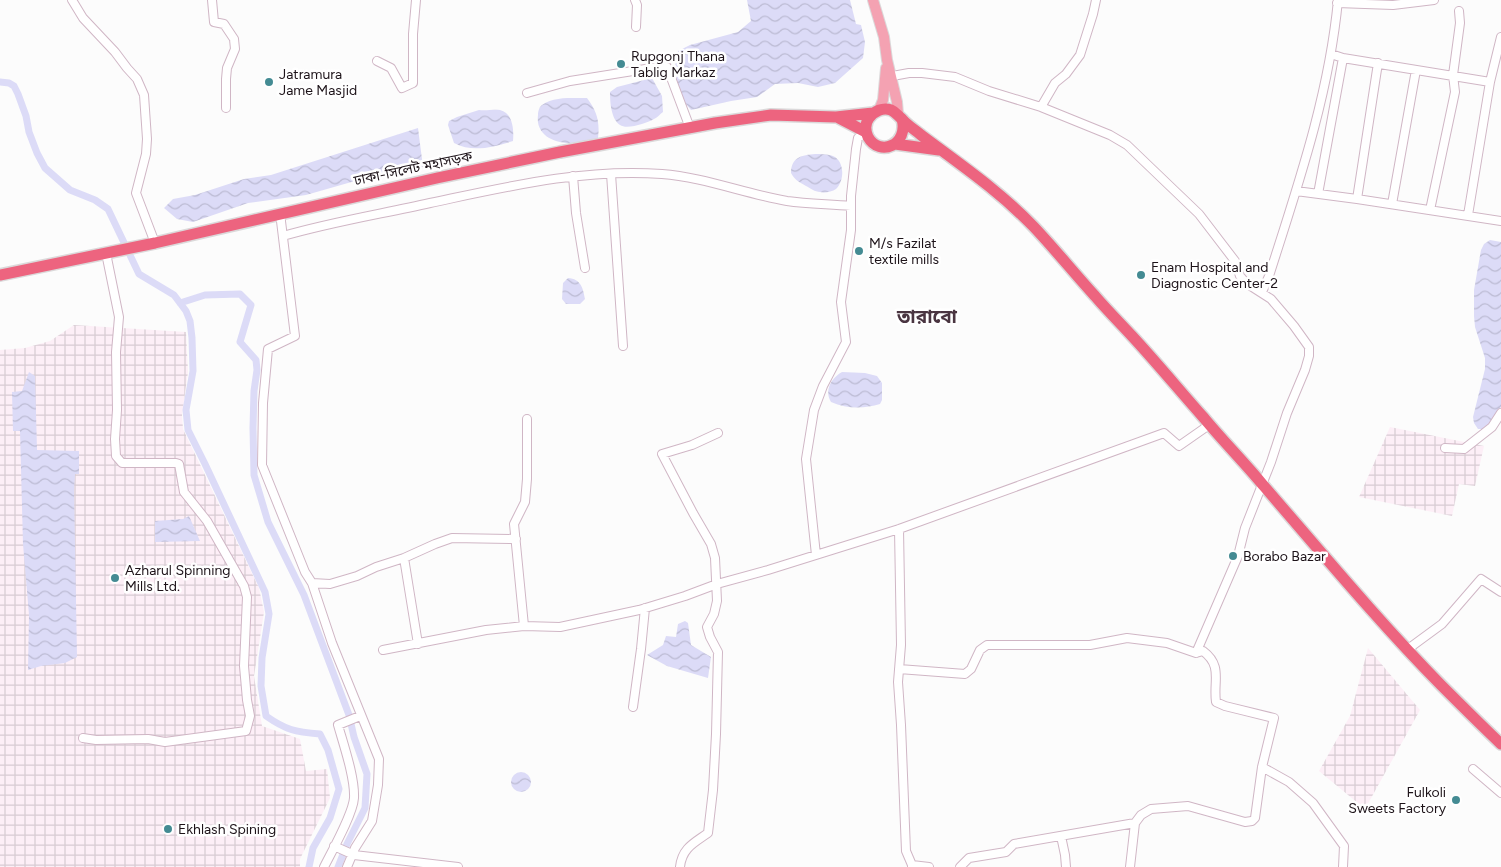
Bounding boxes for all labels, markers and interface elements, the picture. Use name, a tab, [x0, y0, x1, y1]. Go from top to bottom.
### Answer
place label: Rupgonj Thana Tablig Markaz	[631, 48, 725, 81]
marker: Rupgonj Thana Tablig Markaz	[615, 58, 627, 70]
place label: Jatramura Jame Masjid	[279, 66, 357, 99]
marker: Jatramura Jame Masjid	[263, 76, 275, 88]
street label: ঢাকা-সিলেট মহাসড়ক	[351, 147, 475, 190]
place label: M/s Fazilat textile mills	[869, 235, 939, 268]
marker: M/s Fazilat textile mills	[853, 245, 865, 257]
place label: Enam Hospital and Diagnostic Center-2	[1151, 259, 1278, 292]
marker: Enam Hospital and Diagnostic Center-2	[1135, 269, 1147, 281]
district label: তারাবো	[896, 305, 958, 328]
place label: Borabo Bazar	[1243, 548, 1326, 565]
marker: Borabo Bazar	[1227, 550, 1239, 562]
place label: Azharul Spinning Mills Ltd.	[125, 562, 230, 595]
marker: Azharul Spinning Mills Ltd.	[109, 572, 121, 584]
place label: Fulkoli Sweets Factory	[1348, 784, 1447, 817]
marker: Fulkoli Sweets Factory	[1450, 794, 1462, 806]
place label: Ekhlash Spining	[178, 821, 276, 838]
marker: Ekhlash Spining	[162, 823, 174, 835]

